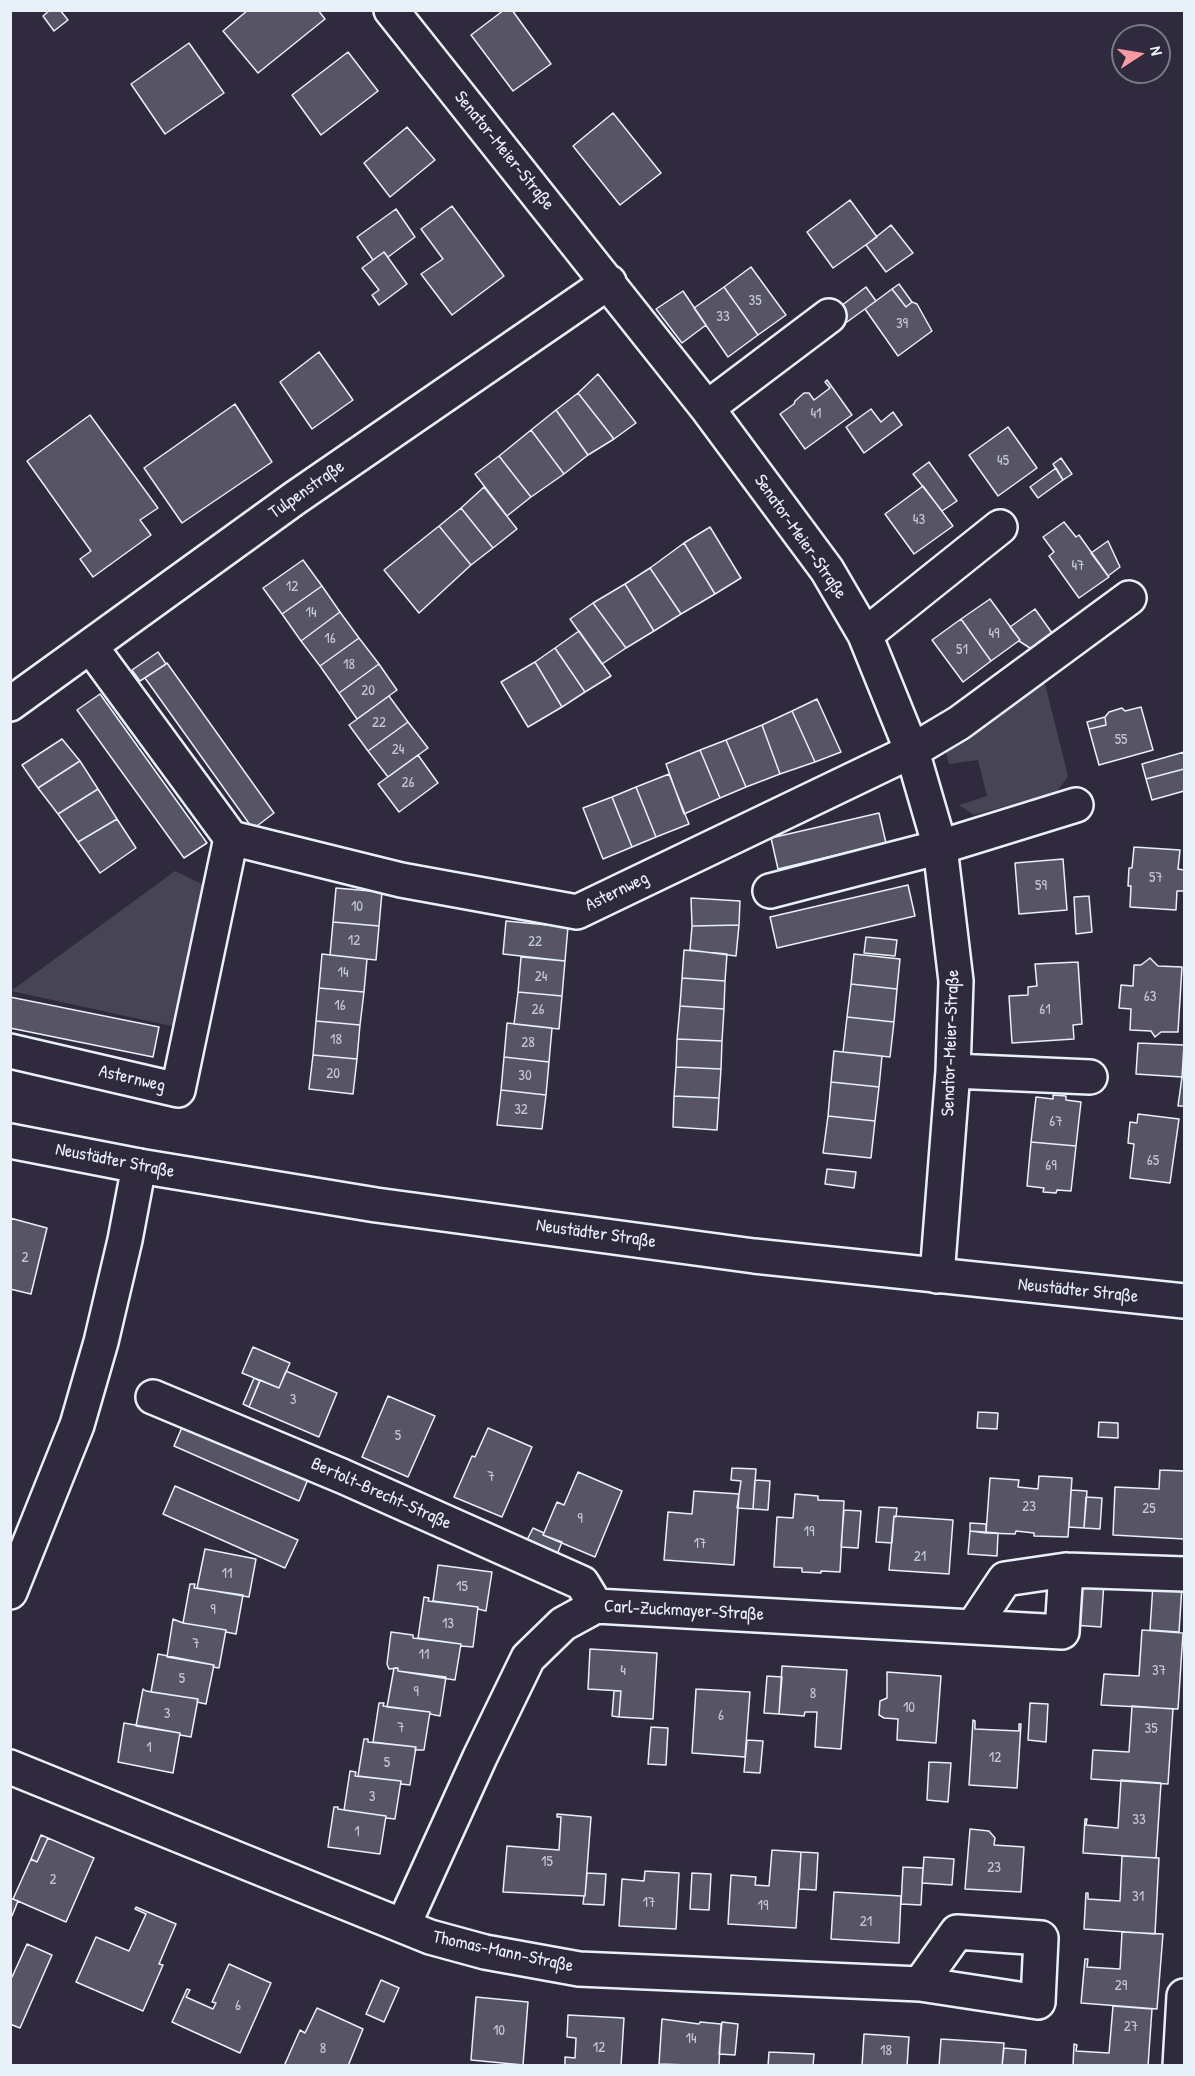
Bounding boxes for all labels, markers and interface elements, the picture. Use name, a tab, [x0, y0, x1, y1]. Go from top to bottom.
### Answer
north arrow	[1111, 24, 1171, 84]
text: N	[1145, 44, 1168, 57]
street label: Senator-Meier-Straße	[449, 87, 559, 215]
house number: 35	[748, 292, 762, 310]
house number: 33	[716, 308, 730, 326]
house number: 39	[896, 315, 908, 333]
house number: 41	[810, 405, 822, 423]
house number: 45	[997, 452, 1009, 470]
street label: Tulpenstraße	[265, 456, 349, 524]
street label: Senator-Meier-Straße	[749, 471, 851, 603]
house number: 43	[913, 511, 925, 529]
house number: 47	[1071, 557, 1085, 575]
house number: 12	[286, 578, 298, 596]
house number: 14	[305, 604, 317, 622]
house number: 49	[988, 625, 1000, 643]
house number: 16	[324, 630, 336, 648]
house number: 51	[956, 641, 968, 659]
house number: 18	[343, 656, 355, 674]
house number: 20	[361, 682, 375, 700]
house number: 22	[372, 714, 386, 732]
house number: 55	[1115, 731, 1127, 749]
house number: 24	[392, 741, 404, 759]
house number: 26	[401, 774, 415, 792]
street label: Asternweg	[582, 867, 652, 917]
house number: 57	[1149, 869, 1163, 887]
house number: 59	[1035, 877, 1047, 895]
house number: 10	[351, 898, 363, 916]
house number: 12	[348, 932, 360, 950]
house number: 22	[528, 933, 542, 951]
house number: 14	[337, 964, 349, 982]
house number: 24	[535, 968, 547, 986]
street label: Senator-Meier-Straße	[938, 969, 964, 1117]
house number: 63	[1144, 988, 1156, 1006]
house number: 16	[334, 997, 346, 1015]
house number: 26	[531, 1001, 545, 1019]
house number: 61	[1039, 1001, 1051, 1019]
house number: 18	[330, 1031, 342, 1049]
house number: 28	[521, 1034, 535, 1052]
street label: Asternweg	[97, 1061, 167, 1097]
house number: 20	[326, 1065, 340, 1083]
house number: 30	[518, 1067, 532, 1085]
house number: 32	[514, 1101, 528, 1119]
house number: 67	[1049, 1113, 1063, 1131]
street label: Neustädter Straße	[54, 1139, 176, 1183]
house number: 65	[1147, 1152, 1159, 1170]
house number: 69	[1045, 1157, 1057, 1175]
street label: Neustädter Straße	[535, 1215, 657, 1253]
house number: 2	[21, 1249, 29, 1267]
street label: Neustädter Straße	[1017, 1274, 1139, 1308]
house number: 3	[290, 1391, 296, 1409]
house number: 5	[395, 1427, 401, 1445]
street label: Bertolt-Brecht-Straße	[308, 1453, 454, 1535]
house number: 7	[487, 1468, 495, 1486]
house number: 23	[1022, 1498, 1036, 1516]
house number: 25	[1142, 1500, 1156, 1518]
house number: 9	[577, 1510, 583, 1528]
house number: 19	[804, 1523, 814, 1541]
house number: 17	[694, 1535, 706, 1553]
house number: 21	[914, 1548, 926, 1566]
house number: 11	[222, 1565, 232, 1583]
house number: 15	[456, 1578, 468, 1596]
street label: Carl-Zuckmayer-Straße	[603, 1596, 765, 1626]
house number: 9	[210, 1601, 216, 1619]
house number: 13	[442, 1615, 454, 1633]
house number: 7	[192, 1635, 200, 1653]
house number: 11	[419, 1646, 429, 1664]
house number: 4	[620, 1662, 626, 1680]
house number: 37	[1152, 1662, 1166, 1680]
house number: 5	[179, 1670, 185, 1688]
house number: 9	[413, 1683, 419, 1701]
house number: 8	[810, 1685, 816, 1703]
house number: 10	[903, 1699, 915, 1717]
house number: 3	[164, 1705, 170, 1723]
house number: 6	[718, 1707, 724, 1725]
house number: 7	[397, 1719, 405, 1737]
house number: 35	[1144, 1720, 1158, 1738]
house number: 1	[146, 1739, 152, 1757]
house number: 12	[989, 1749, 1001, 1767]
house number: 5	[384, 1754, 390, 1772]
house number: 3	[369, 1788, 375, 1806]
house number: 33	[1132, 1811, 1146, 1829]
house number: 1	[354, 1823, 360, 1841]
house number: 15	[541, 1853, 553, 1871]
house number: 23	[987, 1859, 1001, 1877]
house number: 2	[49, 1871, 57, 1889]
house number: 31	[1132, 1888, 1144, 1906]
house number: 17	[643, 1894, 655, 1912]
house number: 19	[758, 1897, 768, 1915]
house number: 21	[860, 1913, 872, 1931]
street label: Thomas-Mann-Straße	[431, 1927, 575, 1977]
house number: 29	[1115, 1977, 1127, 1995]
house number: 6	[235, 1997, 241, 2015]
house number: 27	[1124, 2018, 1138, 2036]
house number: 10	[493, 2022, 505, 2040]
house number: 14	[685, 2030, 697, 2048]
house number: 12	[593, 2039, 605, 2057]
house number: 8	[320, 2040, 326, 2058]
house number: 18	[880, 2042, 892, 2060]

